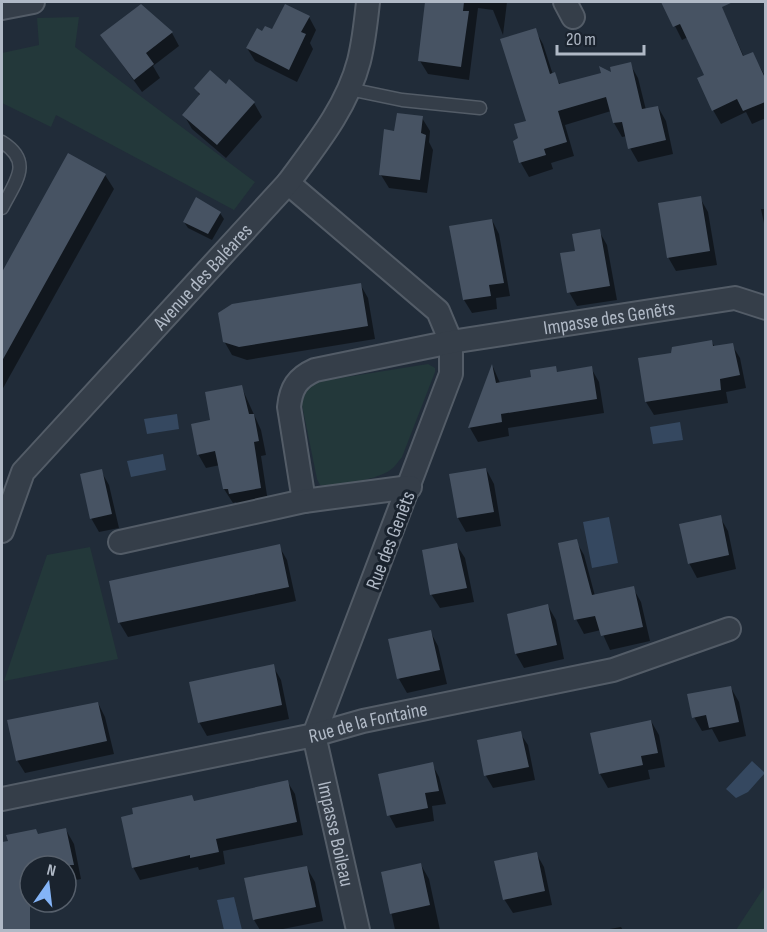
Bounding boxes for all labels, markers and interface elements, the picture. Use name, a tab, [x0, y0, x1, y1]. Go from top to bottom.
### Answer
scale bar	[557, 18, 644, 56]
text: 20 m	[566, 29, 596, 50]
street label: Avenue des Baléares	[148, 219, 258, 336]
street label: Impasse des Genêts	[542, 296, 677, 341]
street label: Rue des Genêts	[361, 488, 421, 593]
street label: Rue de la Fontaine	[307, 697, 430, 749]
street label: Impasse Boileau	[312, 779, 359, 889]
north arrow	[18, 854, 78, 914]
text: N	[45, 861, 58, 881]

